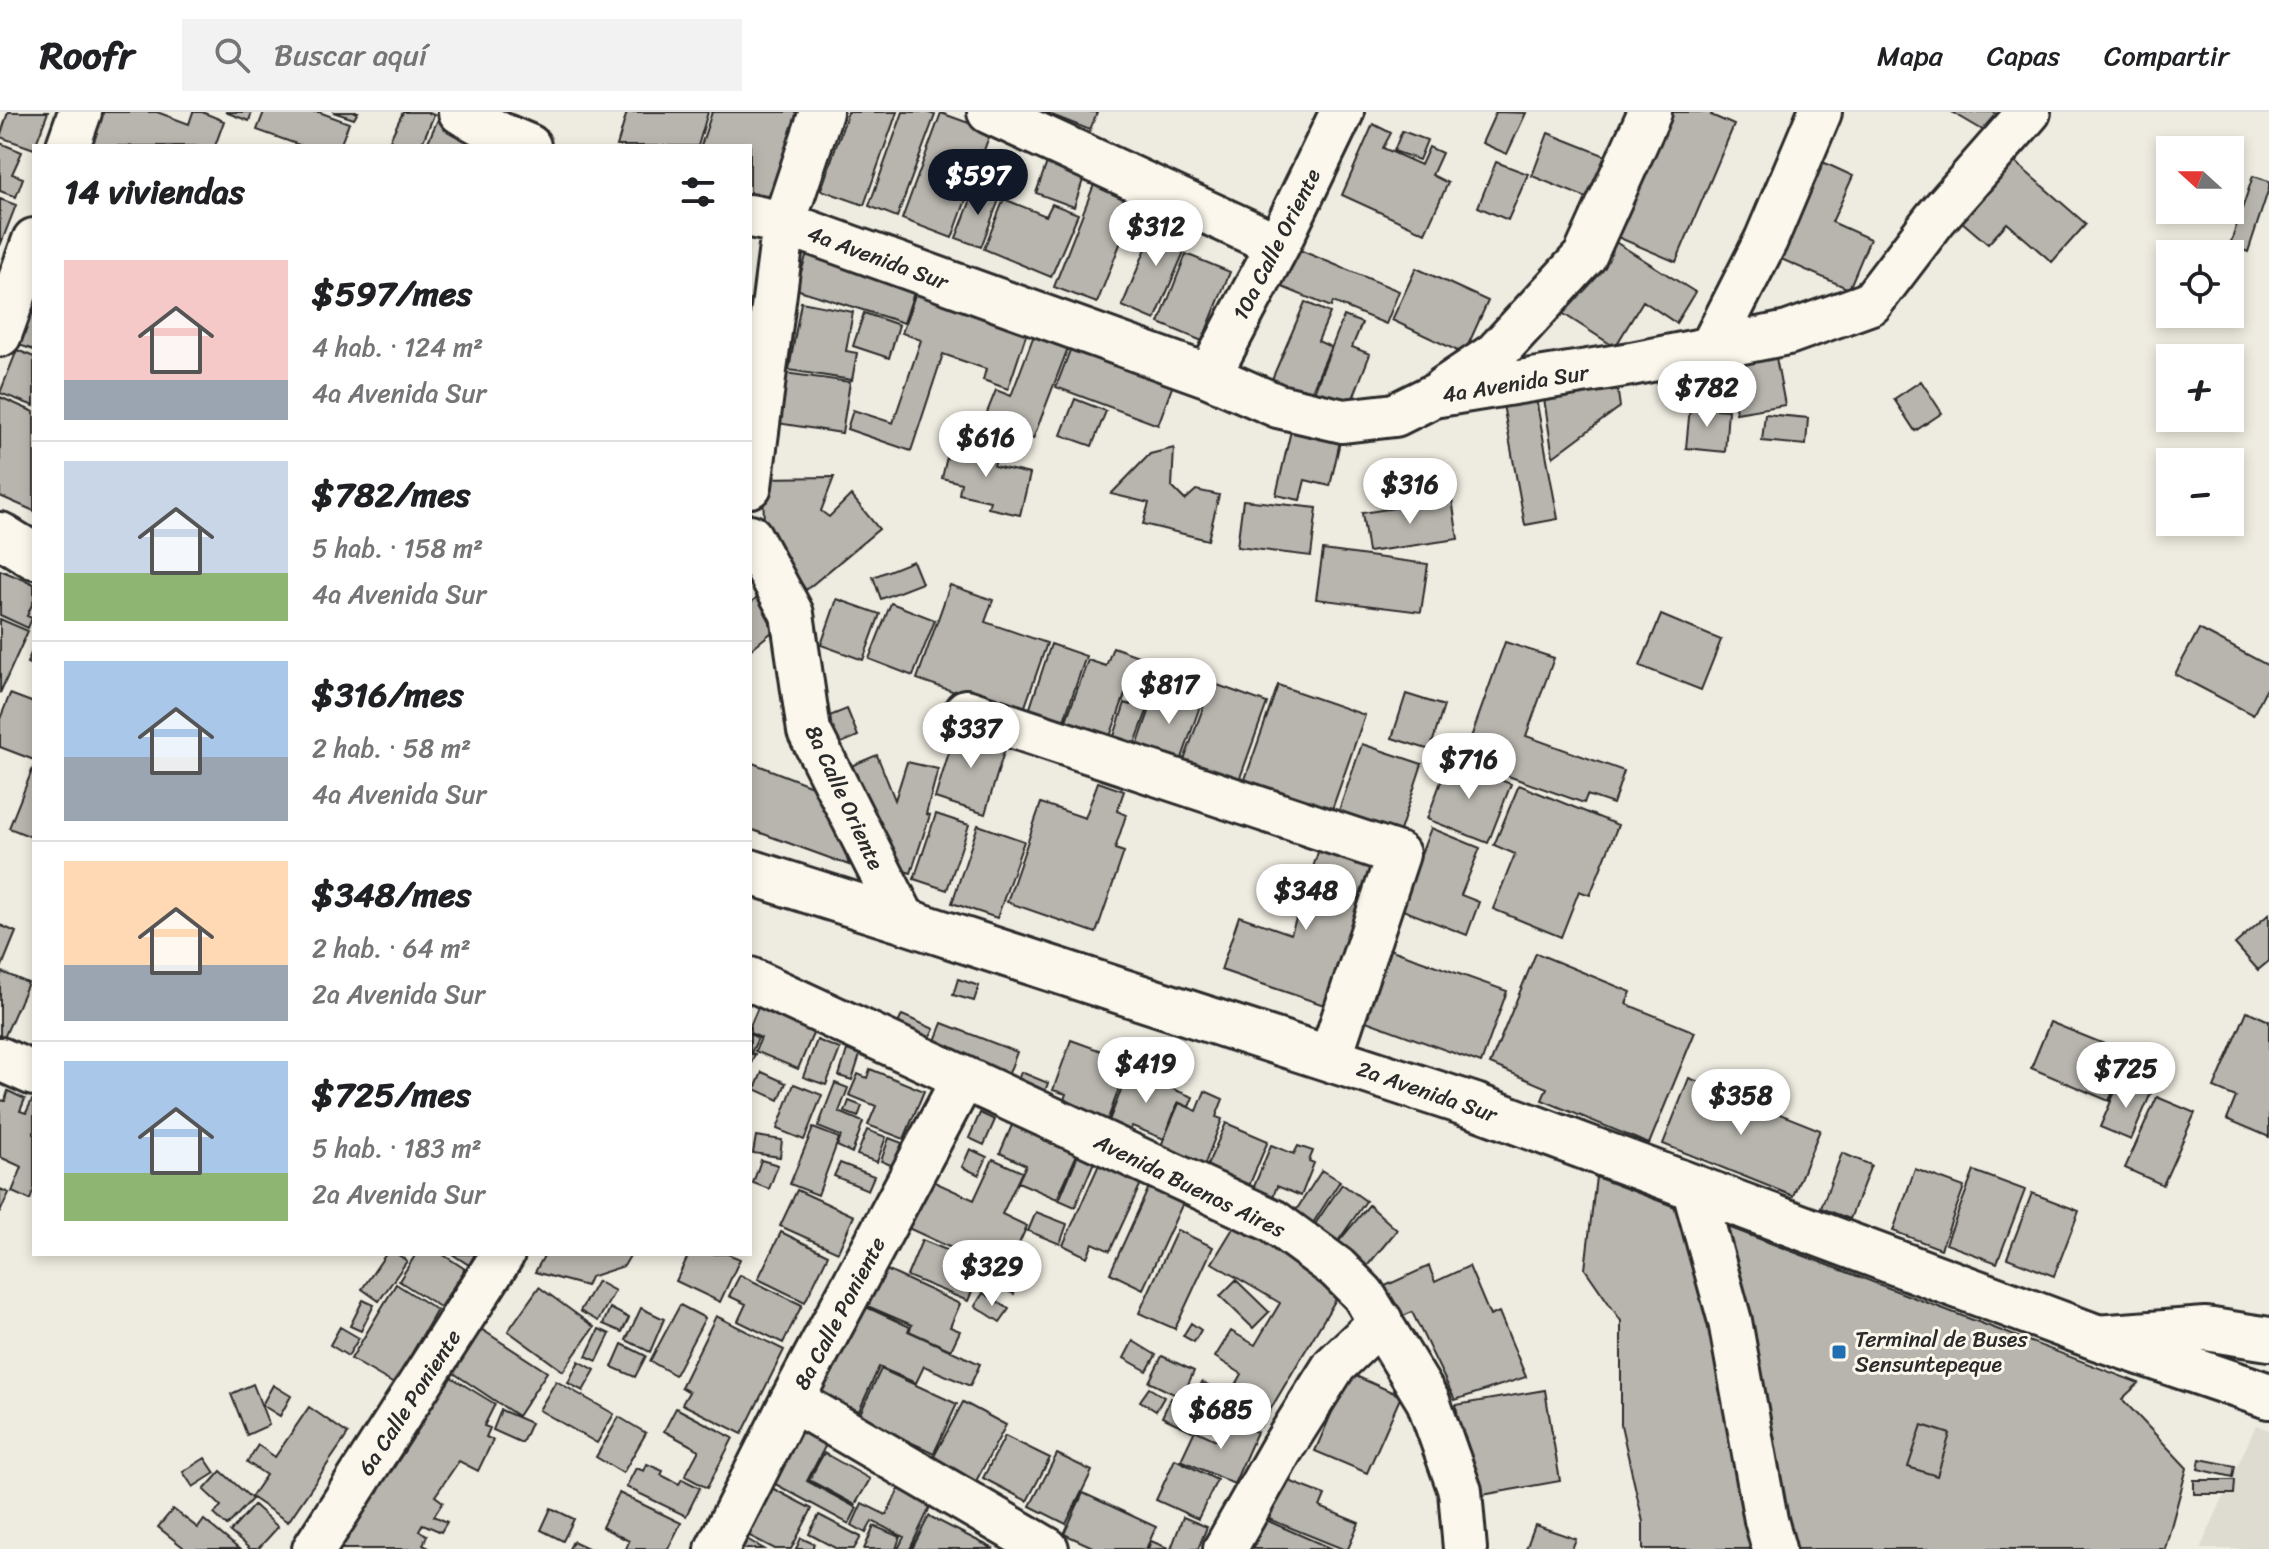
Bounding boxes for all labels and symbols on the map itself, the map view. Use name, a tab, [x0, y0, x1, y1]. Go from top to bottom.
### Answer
north arrow	[2156, 136, 2244, 224]
pin: $597	[931, 149, 1025, 217]
street label: 10a Calle Oriente	[1221, 161, 1332, 327]
pin: $312	[1109, 200, 1203, 268]
street label: 4a Avenida Sur	[802, 214, 956, 302]
street label: 4a Avenida Sur	[1439, 352, 1593, 414]
pin: $782	[1660, 361, 1754, 429]
pin: $616	[939, 411, 1033, 479]
pin: $316	[1363, 458, 1457, 526]
pin: $817	[1122, 658, 1216, 726]
pin: $337	[924, 702, 1018, 770]
street label: 8a Calle Oriente	[794, 718, 895, 877]
pin: $716	[1422, 733, 1516, 801]
pin: $348	[1259, 864, 1353, 932]
pin: $419	[1099, 1037, 1193, 1105]
pin: $725	[2079, 1042, 2173, 1110]
street label: 2a Avenida Sur	[1351, 1049, 1504, 1134]
pin: $358	[1694, 1069, 1788, 1137]
street label: Avenida Buenos Aires	[1087, 1122, 1293, 1249]
street label: 8a Calle Poniente	[783, 1229, 896, 1397]
pin: $329	[945, 1240, 1039, 1308]
place label: Terminal de Buses Sensuntepeque	[1855, 1320, 2028, 1384]
street label: 6a Calle Poniente	[347, 1321, 472, 1484]
marker: Terminal de Buses Sensuntepeque	[1830, 1343, 1848, 1361]
pin: $685	[1174, 1383, 1268, 1451]

